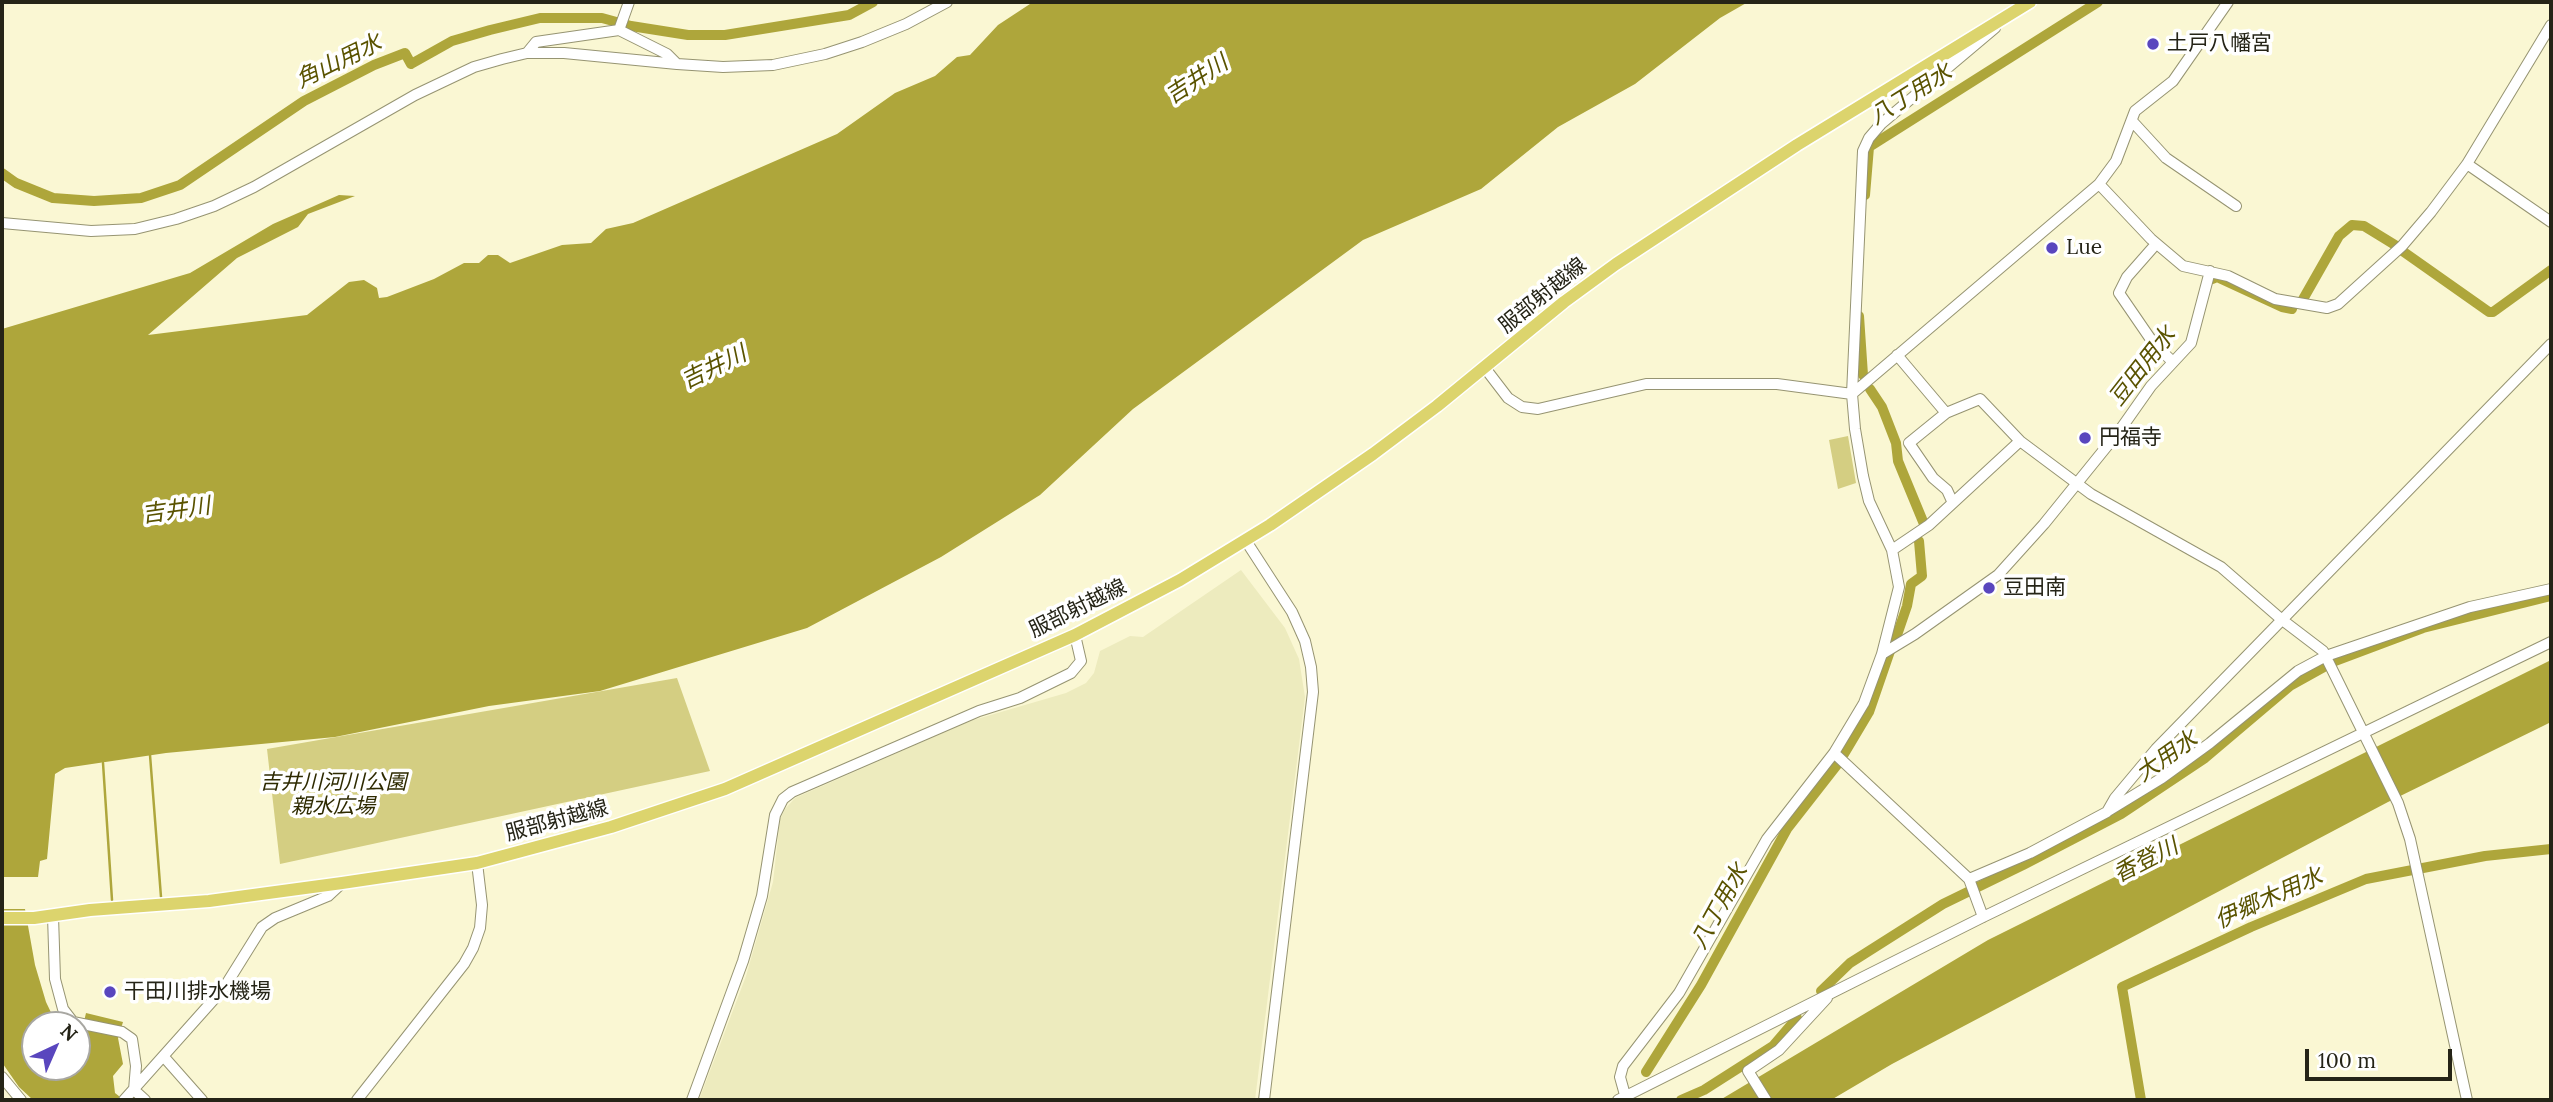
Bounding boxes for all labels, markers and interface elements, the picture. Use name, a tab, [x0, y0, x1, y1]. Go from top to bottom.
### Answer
water label: 角山用水	[292, 29, 386, 95]
place label: 土戸八幡宮	[2167, 31, 2272, 57]
marker: 土戸八幡宮	[2145, 36, 2161, 52]
water label: 吉井川	[1161, 50, 1233, 110]
water label: 八丁用水	[1865, 59, 1957, 131]
place label: Lue	[2066, 235, 2102, 261]
marker: Lue	[2044, 240, 2060, 256]
street label: 服部射越線	[1494, 253, 1592, 339]
water label: 豆田用水	[2104, 322, 2182, 412]
water label: 吉井川	[677, 340, 751, 396]
place label: 円福寺	[2099, 425, 2162, 451]
marker: 円福寺	[2077, 430, 2093, 446]
water label: 吉井川	[140, 493, 212, 529]
street label: 服部射越線	[1025, 575, 1131, 643]
place label: 豆田南	[2003, 575, 2066, 601]
marker: 豆田南	[1981, 580, 1997, 596]
water label: 大用水	[2131, 726, 2203, 788]
park label: 吉井川河川公園 親水広場	[260, 770, 406, 820]
street label: 服部射越線	[503, 795, 611, 847]
water label: 香登川	[2109, 833, 2183, 889]
water label: 八丁用水	[1686, 860, 1754, 954]
water label: 伊郷木用水	[2211, 863, 2327, 935]
place label: 干田川排水機場	[124, 979, 271, 1005]
marker: 干田川排水機場	[102, 984, 118, 1000]
north arrow	[21, 1011, 91, 1081]
text: N	[56, 1019, 83, 1046]
scale bar	[2308, 1036, 2455, 1080]
text: 100 m	[2318, 1047, 2376, 1074]

